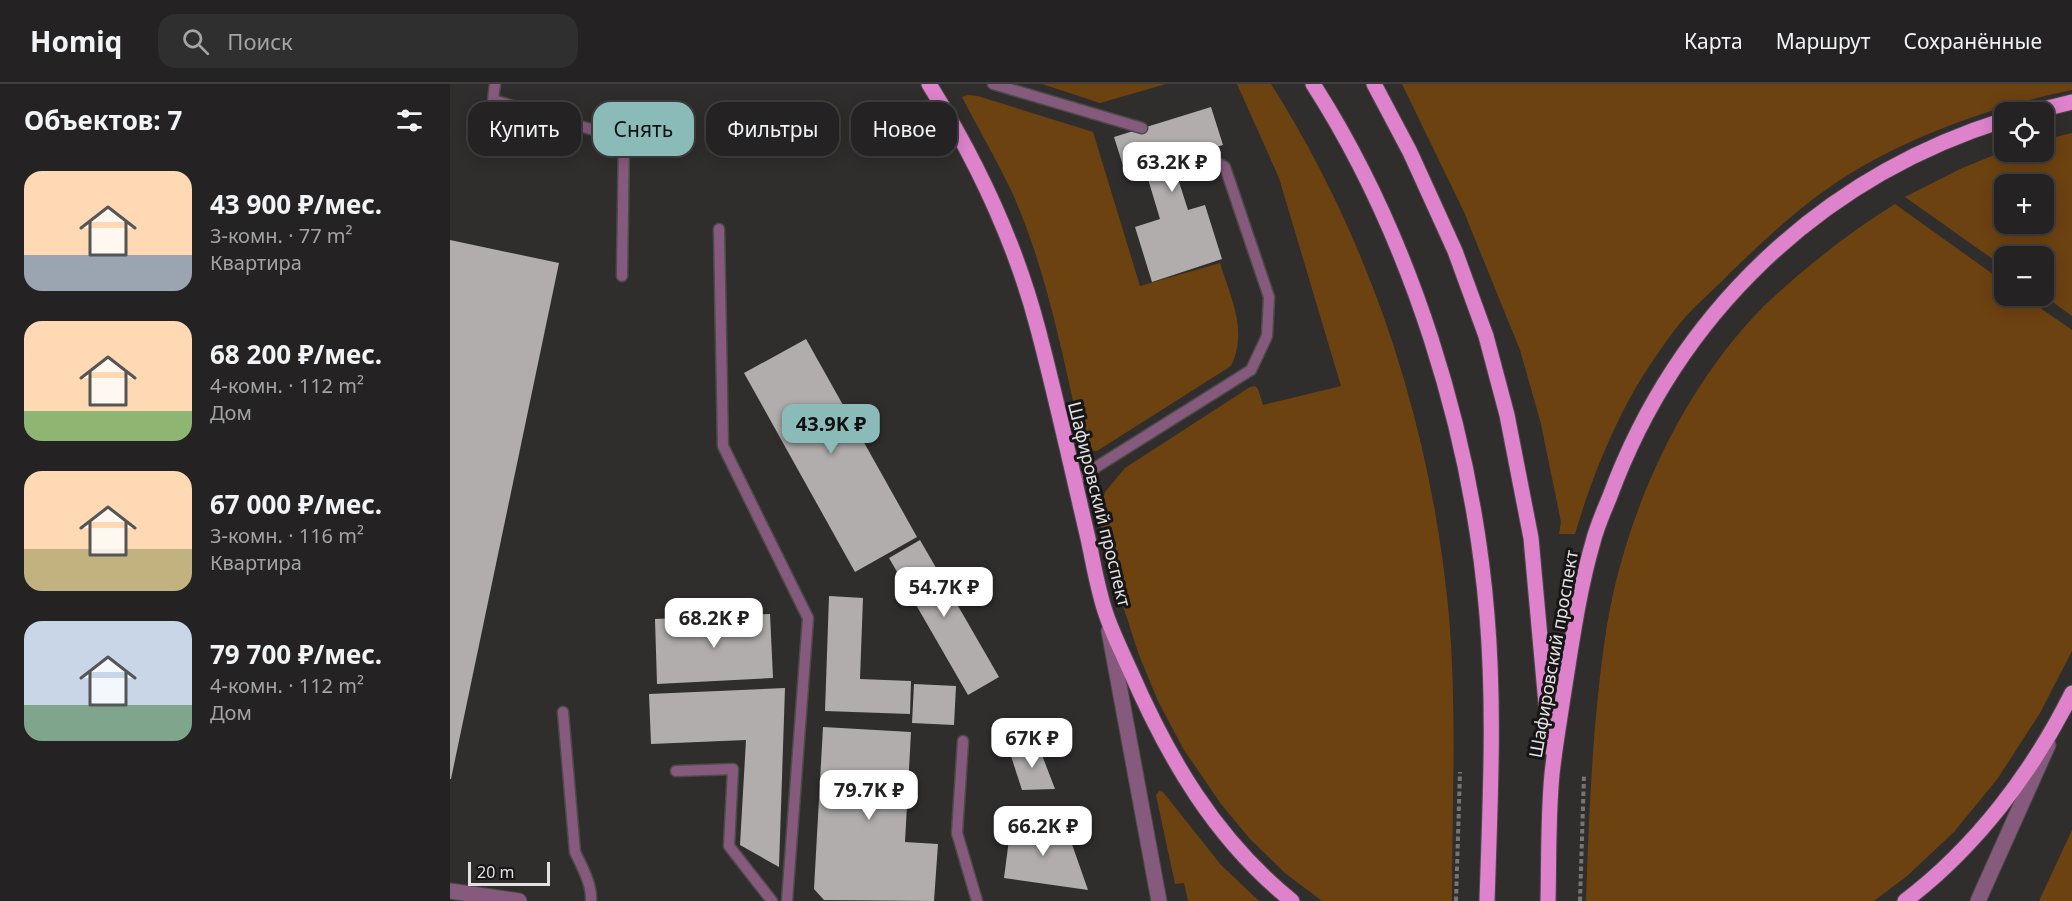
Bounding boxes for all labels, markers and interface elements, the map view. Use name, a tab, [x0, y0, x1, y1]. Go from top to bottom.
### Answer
search box	[158, 14, 578, 68]
text: Homiq	[30, 22, 122, 60]
icon: search	[179, 25, 212, 58]
text: Поиск	[227, 26, 293, 56]
text: Карта	[1684, 27, 1743, 55]
text: Маршрут	[1776, 27, 1871, 55]
text: Сохранённые	[1904, 27, 2042, 55]
text: Объектов: 7	[24, 102, 182, 138]
chip: Купить	[468, 102, 581, 156]
chip: Снять	[593, 102, 694, 156]
chip: Фильтры	[706, 102, 839, 156]
chip: Новое	[851, 102, 957, 156]
map controls	[1994, 102, 2054, 306]
button: locate	[1994, 102, 2054, 162]
icon: filters	[393, 104, 426, 137]
pin: 63.2K ₽	[1117, 142, 1227, 193]
text: 63.2K ₽	[1137, 148, 1207, 175]
button: +	[1994, 174, 2054, 234]
text: 43 900 ₽/мес.	[210, 186, 382, 222]
icon: home	[72, 195, 144, 267]
text: 3-комн. · 77 m²	[210, 222, 353, 249]
button: −	[1994, 246, 2054, 306]
text: Квартира	[210, 249, 302, 276]
text: 68 200 ₽/мес.	[210, 336, 382, 372]
icon: home	[72, 345, 144, 417]
text: 4-комн. · 112 m²	[210, 372, 364, 399]
text: Дом	[210, 399, 252, 426]
street label: Шафировский проспект	[1063, 399, 1137, 610]
pin: 43.9K ₽	[776, 404, 886, 455]
text: 43.9K ₽	[796, 410, 866, 437]
text: 67 000 ₽/мес.	[210, 486, 382, 522]
icon: home	[72, 495, 144, 567]
text: 3-комн. · 116 m²	[210, 522, 364, 549]
street label: Шафировский проспект	[1523, 548, 1583, 760]
text: Квартира	[210, 549, 302, 576]
pin: 54.7K ₽	[889, 567, 999, 618]
text: 54.7K ₽	[909, 573, 979, 600]
pin: 68.2K ₽	[659, 598, 769, 649]
text: 68.2K ₽	[679, 604, 749, 631]
text: 79 700 ₽/мес.	[210, 636, 382, 672]
icon: home	[72, 645, 144, 717]
text: 4-комн. · 112 m²	[210, 672, 364, 699]
text: Дом	[210, 699, 252, 726]
pin: 67K ₽	[990, 718, 1074, 769]
text: 67K ₽	[1005, 724, 1059, 751]
pin: 79.7K ₽	[814, 770, 924, 821]
text: 79.7K ₽	[834, 776, 904, 803]
pin: 66.2K ₽	[988, 806, 1098, 857]
text: 66.2K ₽	[1008, 812, 1078, 839]
scale bar	[468, 859, 550, 886]
text: 20 m	[477, 861, 514, 883]

